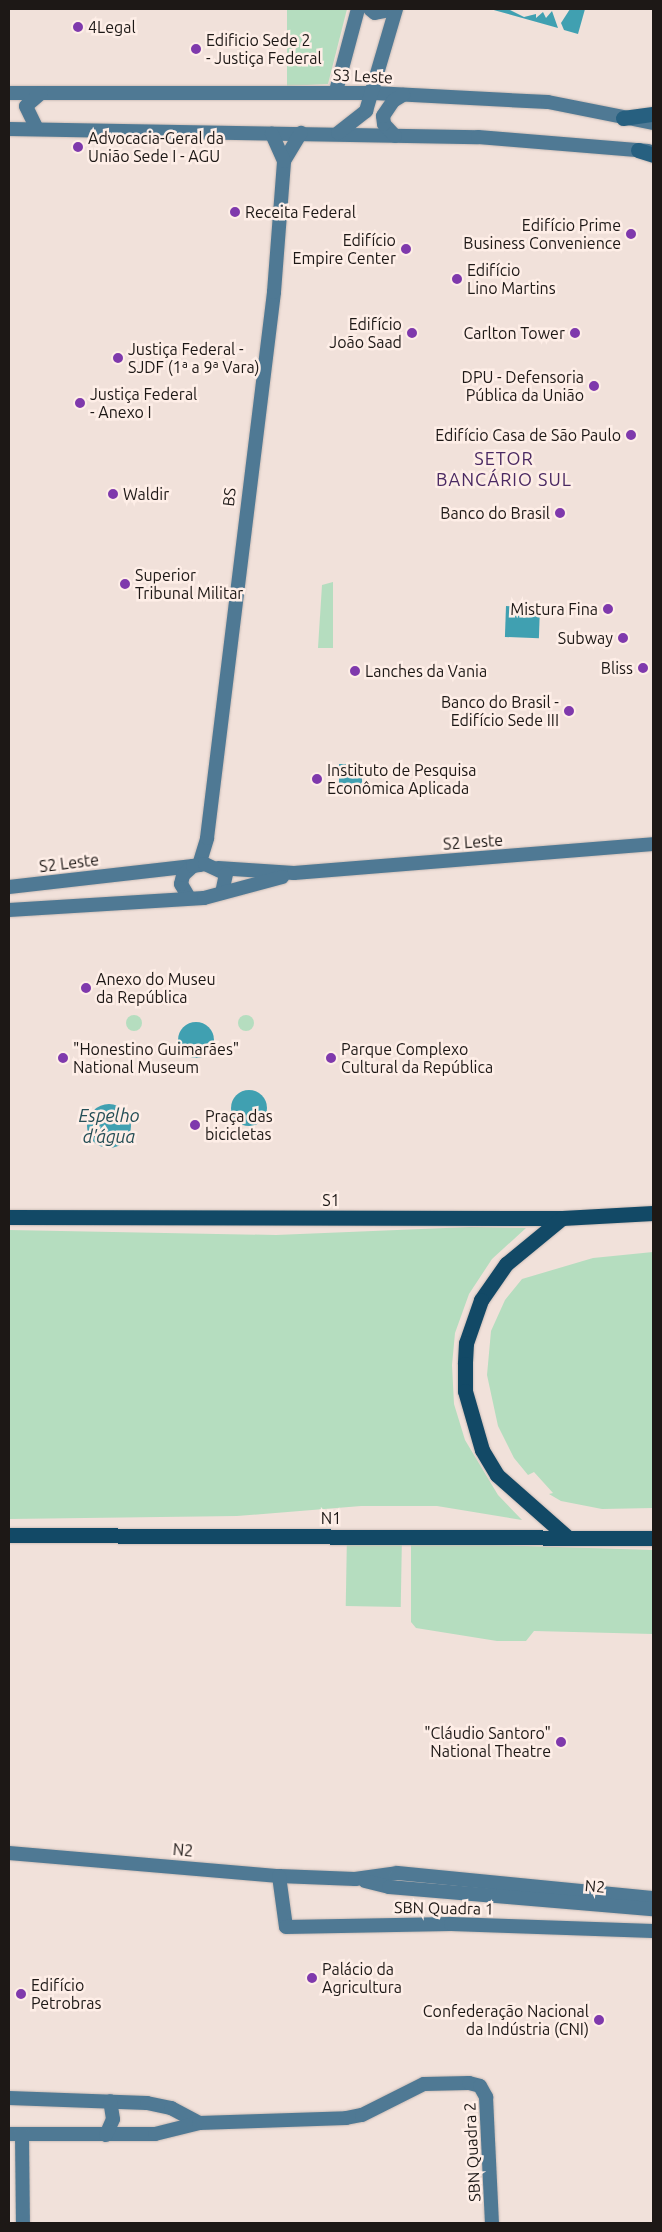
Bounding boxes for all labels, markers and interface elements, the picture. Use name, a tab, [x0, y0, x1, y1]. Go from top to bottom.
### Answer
place label: 4Legal	[88, 17, 136, 37]
marker: 4Legal	[72, 21, 84, 33]
place label: Edificio Sede 2 - Justiça Federal	[206, 30, 322, 68]
marker: Edificio Sede 2 - Justiça Federal	[190, 43, 202, 55]
street label: S3 Leste	[332, 65, 394, 87]
place label: Advocacia-Geral da União Sede I - AGU	[88, 128, 224, 166]
marker: Advocacia-Geral da União Sede I - AGU	[72, 141, 84, 153]
place label: Receita Federal	[245, 202, 356, 222]
marker: Receita Federal	[229, 206, 241, 218]
place label: Edifício Prime Business Convenience	[463, 215, 621, 253]
marker: Edifício Prime Business Convenience	[625, 228, 637, 240]
place label: Edifício Empire Center	[293, 230, 396, 268]
marker: Edifício Empire Center	[400, 243, 412, 255]
place label: Edifício Lino Martins	[467, 260, 556, 298]
marker: Edifício Lino Martins	[451, 273, 463, 285]
place label: Edifício João Saad	[329, 314, 402, 352]
place label: Carlton Tower	[464, 323, 565, 343]
marker: Edifício João Saad	[406, 327, 418, 339]
marker: Carlton Tower	[569, 327, 581, 339]
place label: Justiça Federal - SJDF (1ª a 9ª Vara)	[128, 339, 260, 377]
marker: Justiça Federal - SJDF (1ª a 9ª Vara)	[112, 352, 124, 364]
place label: DPU - Defensoria Pública da União	[462, 367, 584, 405]
marker: DPU - Defensoria Pública da União	[588, 380, 600, 392]
place label: Justiça Federal - Anexo I	[90, 384, 197, 422]
marker: Justiça Federal - Anexo I	[74, 397, 86, 409]
place label: Edifício Casa de São Paulo	[435, 425, 621, 445]
marker: Edifício Casa de São Paulo	[625, 429, 637, 441]
district label: SETOR BANCÁRIO SUL	[435, 448, 573, 490]
place label: Waldir	[123, 484, 169, 504]
street label: BS	[218, 487, 240, 507]
marker: Waldir	[107, 488, 119, 500]
place label: Banco do Brasil	[440, 503, 550, 523]
marker: Banco do Brasil	[554, 507, 566, 519]
place label: Superior Tribunal Militar	[135, 565, 243, 603]
marker: Superior Tribunal Militar	[119, 578, 131, 590]
place label: Mistura Fina	[510, 599, 598, 619]
marker: Mistura Fina	[602, 603, 614, 615]
place label: Subway	[558, 628, 613, 648]
marker: Subway	[617, 632, 629, 644]
place label: Bliss	[601, 658, 633, 678]
place label: Lanches da Vania	[365, 661, 487, 681]
marker: Bliss	[637, 662, 649, 674]
marker: Lanches da Vania	[349, 665, 361, 677]
place label: Banco do Brasil - Edifício Sede III	[441, 692, 559, 730]
marker: Banco do Brasil - Edifício Sede III	[563, 705, 575, 717]
place label: Instituto de Pesquisa Econômica Aplicada	[327, 760, 476, 798]
marker: Instituto de Pesquisa Econômica Aplicada	[311, 773, 323, 785]
street label: S2 Leste	[442, 830, 504, 854]
street label: S2 Leste	[38, 850, 100, 876]
place label: Anexo do Museu da República	[96, 969, 216, 1007]
marker: Anexo do Museu da República	[80, 982, 92, 994]
place label: "Honestino Guimarães" National Museum	[73, 1039, 239, 1077]
place label: Parque Complexo Cultural da República	[341, 1039, 493, 1077]
marker: "Honestino Guimarães" National Museum	[57, 1052, 69, 1064]
marker: Parque Complexo Cultural da República	[325, 1052, 337, 1064]
water label: Espelho d'água	[79, 1105, 139, 1148]
place label: Praça das bicicletas	[205, 1106, 273, 1144]
marker: Praça das bicicletas	[189, 1119, 201, 1131]
street label: S1	[322, 1190, 340, 1210]
street label: N1	[321, 1508, 341, 1528]
place label: "Cláudio Santoro" National Theatre	[424, 1723, 551, 1761]
marker: "Cláudio Santoro" National Theatre	[555, 1736, 567, 1748]
street label: N2	[172, 1840, 194, 1860]
street label: N2	[584, 1876, 606, 1896]
street label: SBN Quadra 1	[394, 1898, 494, 1918]
place label: Palácio da Agricultura	[322, 1959, 402, 1997]
marker: Palácio da Agricultura	[306, 1972, 318, 1984]
place label: Edifício Petrobras	[31, 1975, 101, 2013]
marker: Edifício Petrobras	[15, 1988, 27, 2000]
place label: Confederação Nacional da Indústria (CNI)	[423, 2001, 589, 2039]
marker: Confederação Nacional da Indústria (CNI)	[593, 2014, 605, 2026]
street label: SBN Quadra 2	[460, 2102, 484, 2202]

